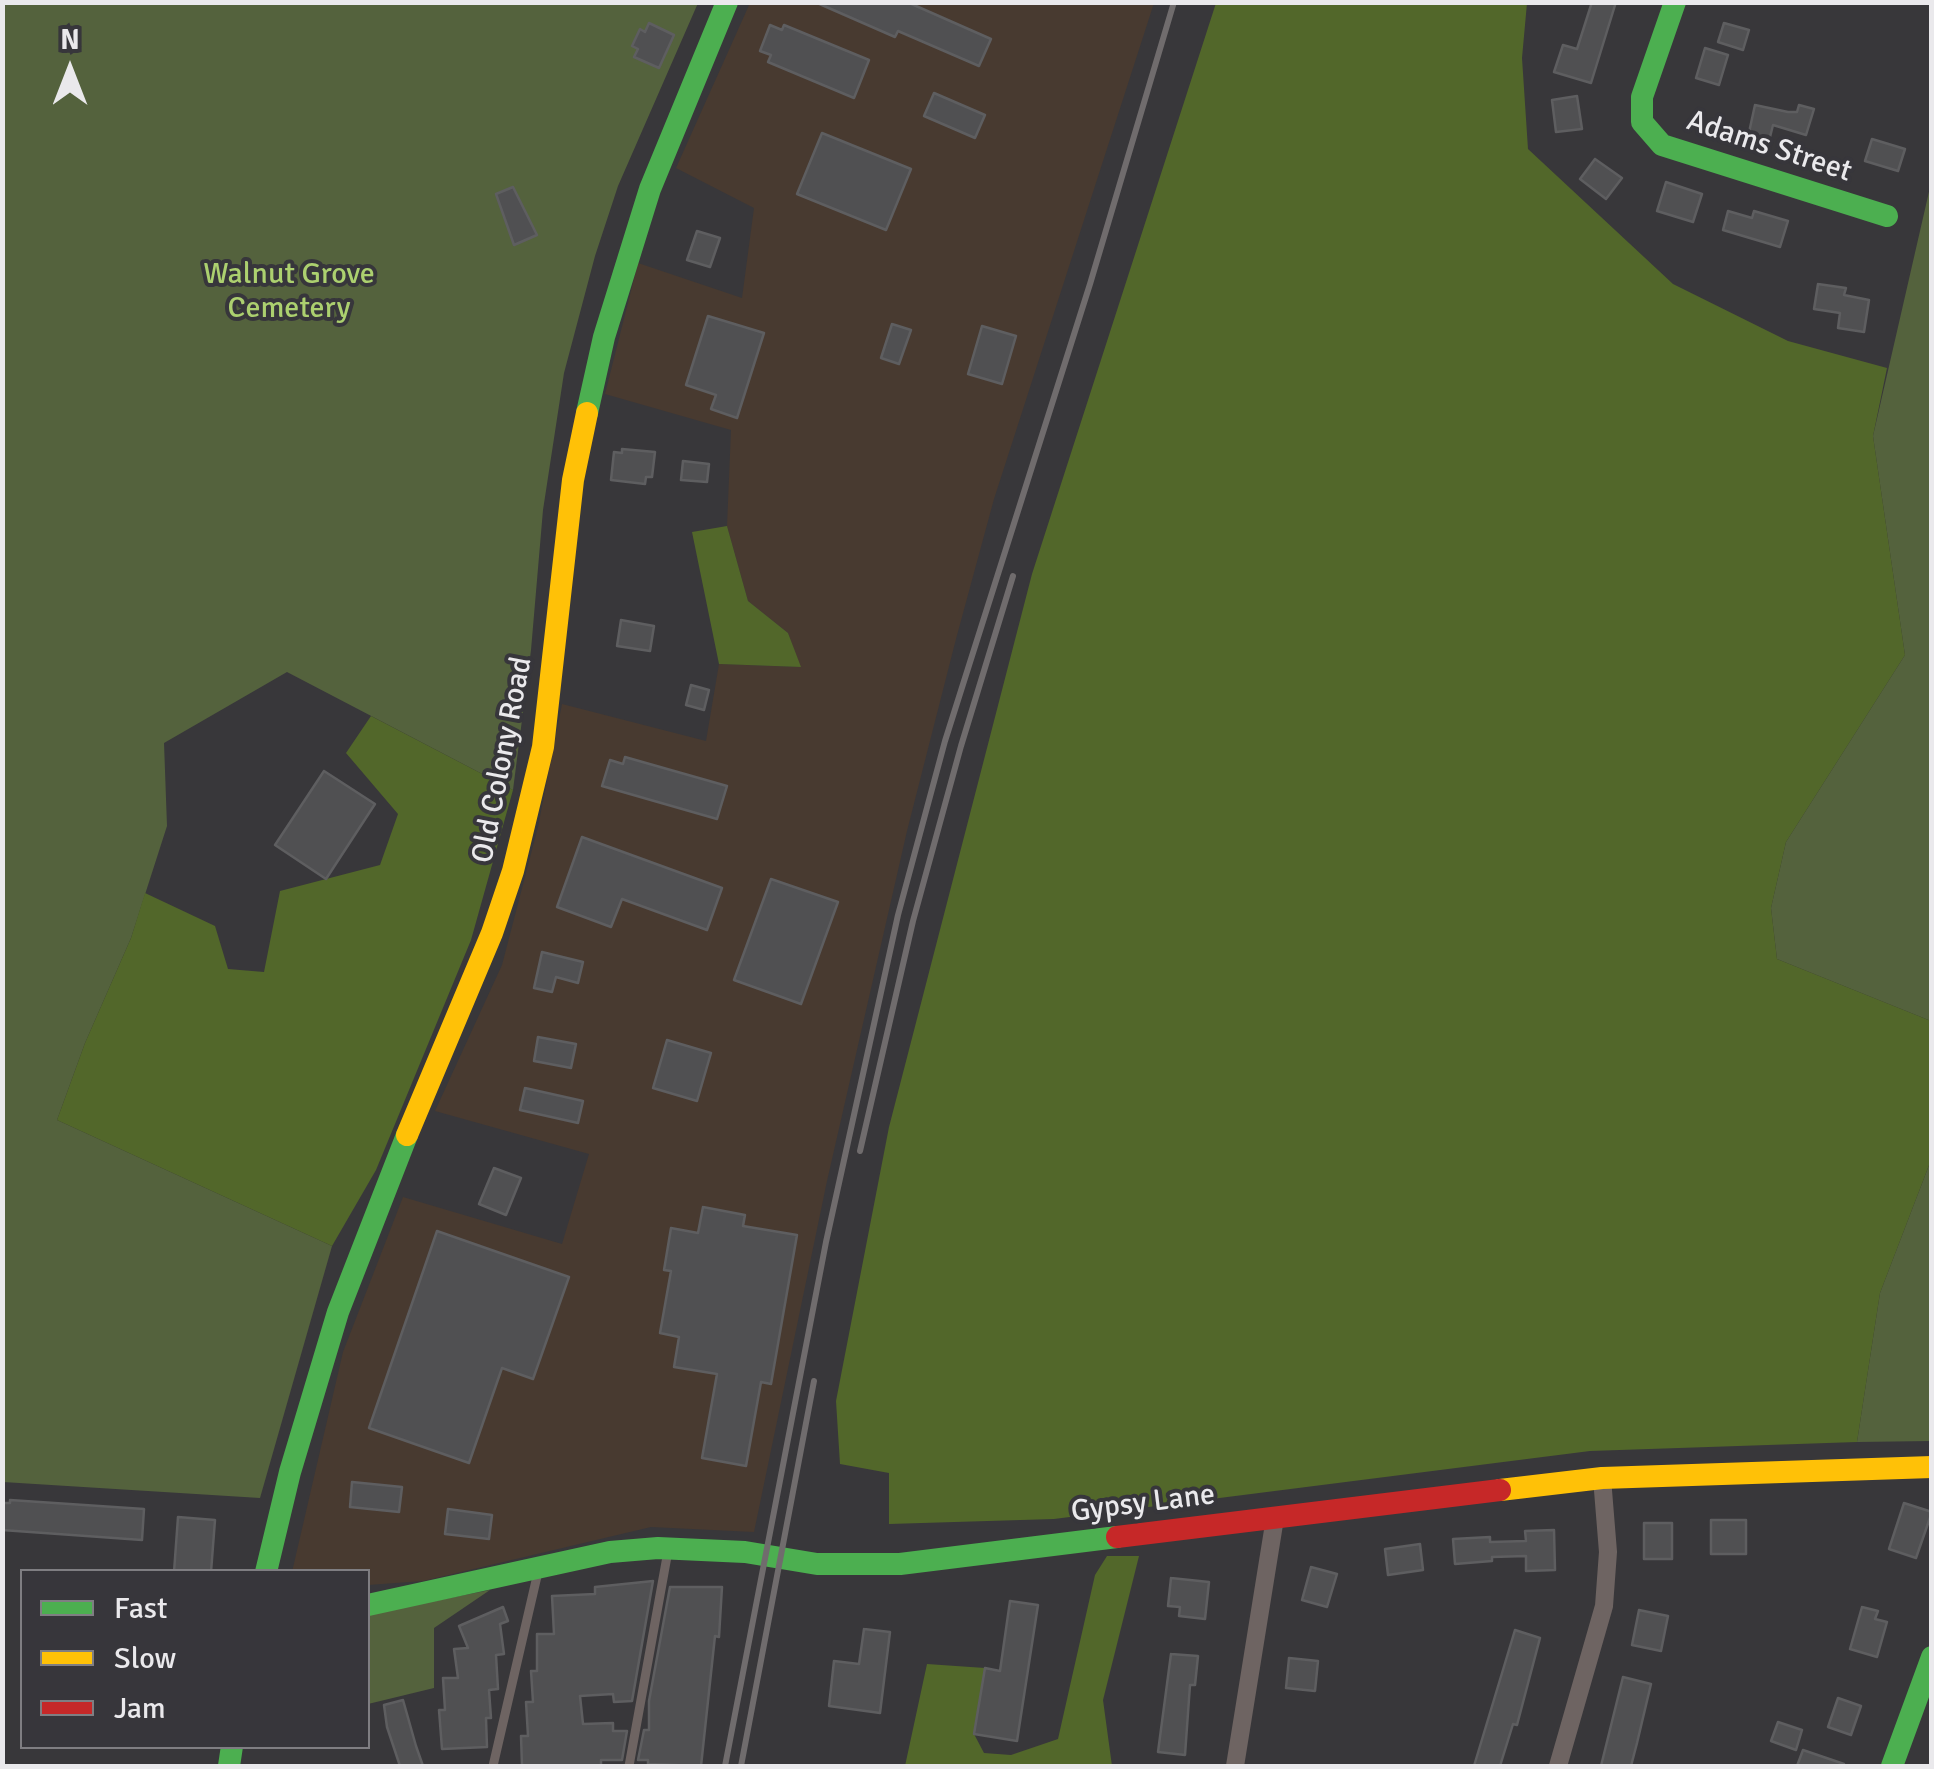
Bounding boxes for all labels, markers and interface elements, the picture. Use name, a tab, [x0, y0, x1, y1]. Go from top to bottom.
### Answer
north arrow	[20, 20, 120, 120]
text: N	[60, 23, 80, 57]
street label: Adams Street	[1682, 103, 1856, 191]
park label: Walnut Grove Cemetery	[203, 257, 375, 328]
street label: Old Colony Road	[465, 654, 541, 866]
street label: Gypsy Lane	[1069, 1477, 1217, 1531]
legend	[20, 1569, 370, 1749]
text: Fast	[114, 1590, 167, 1627]
text: Slow	[114, 1640, 176, 1677]
text: Jam	[114, 1690, 166, 1727]

